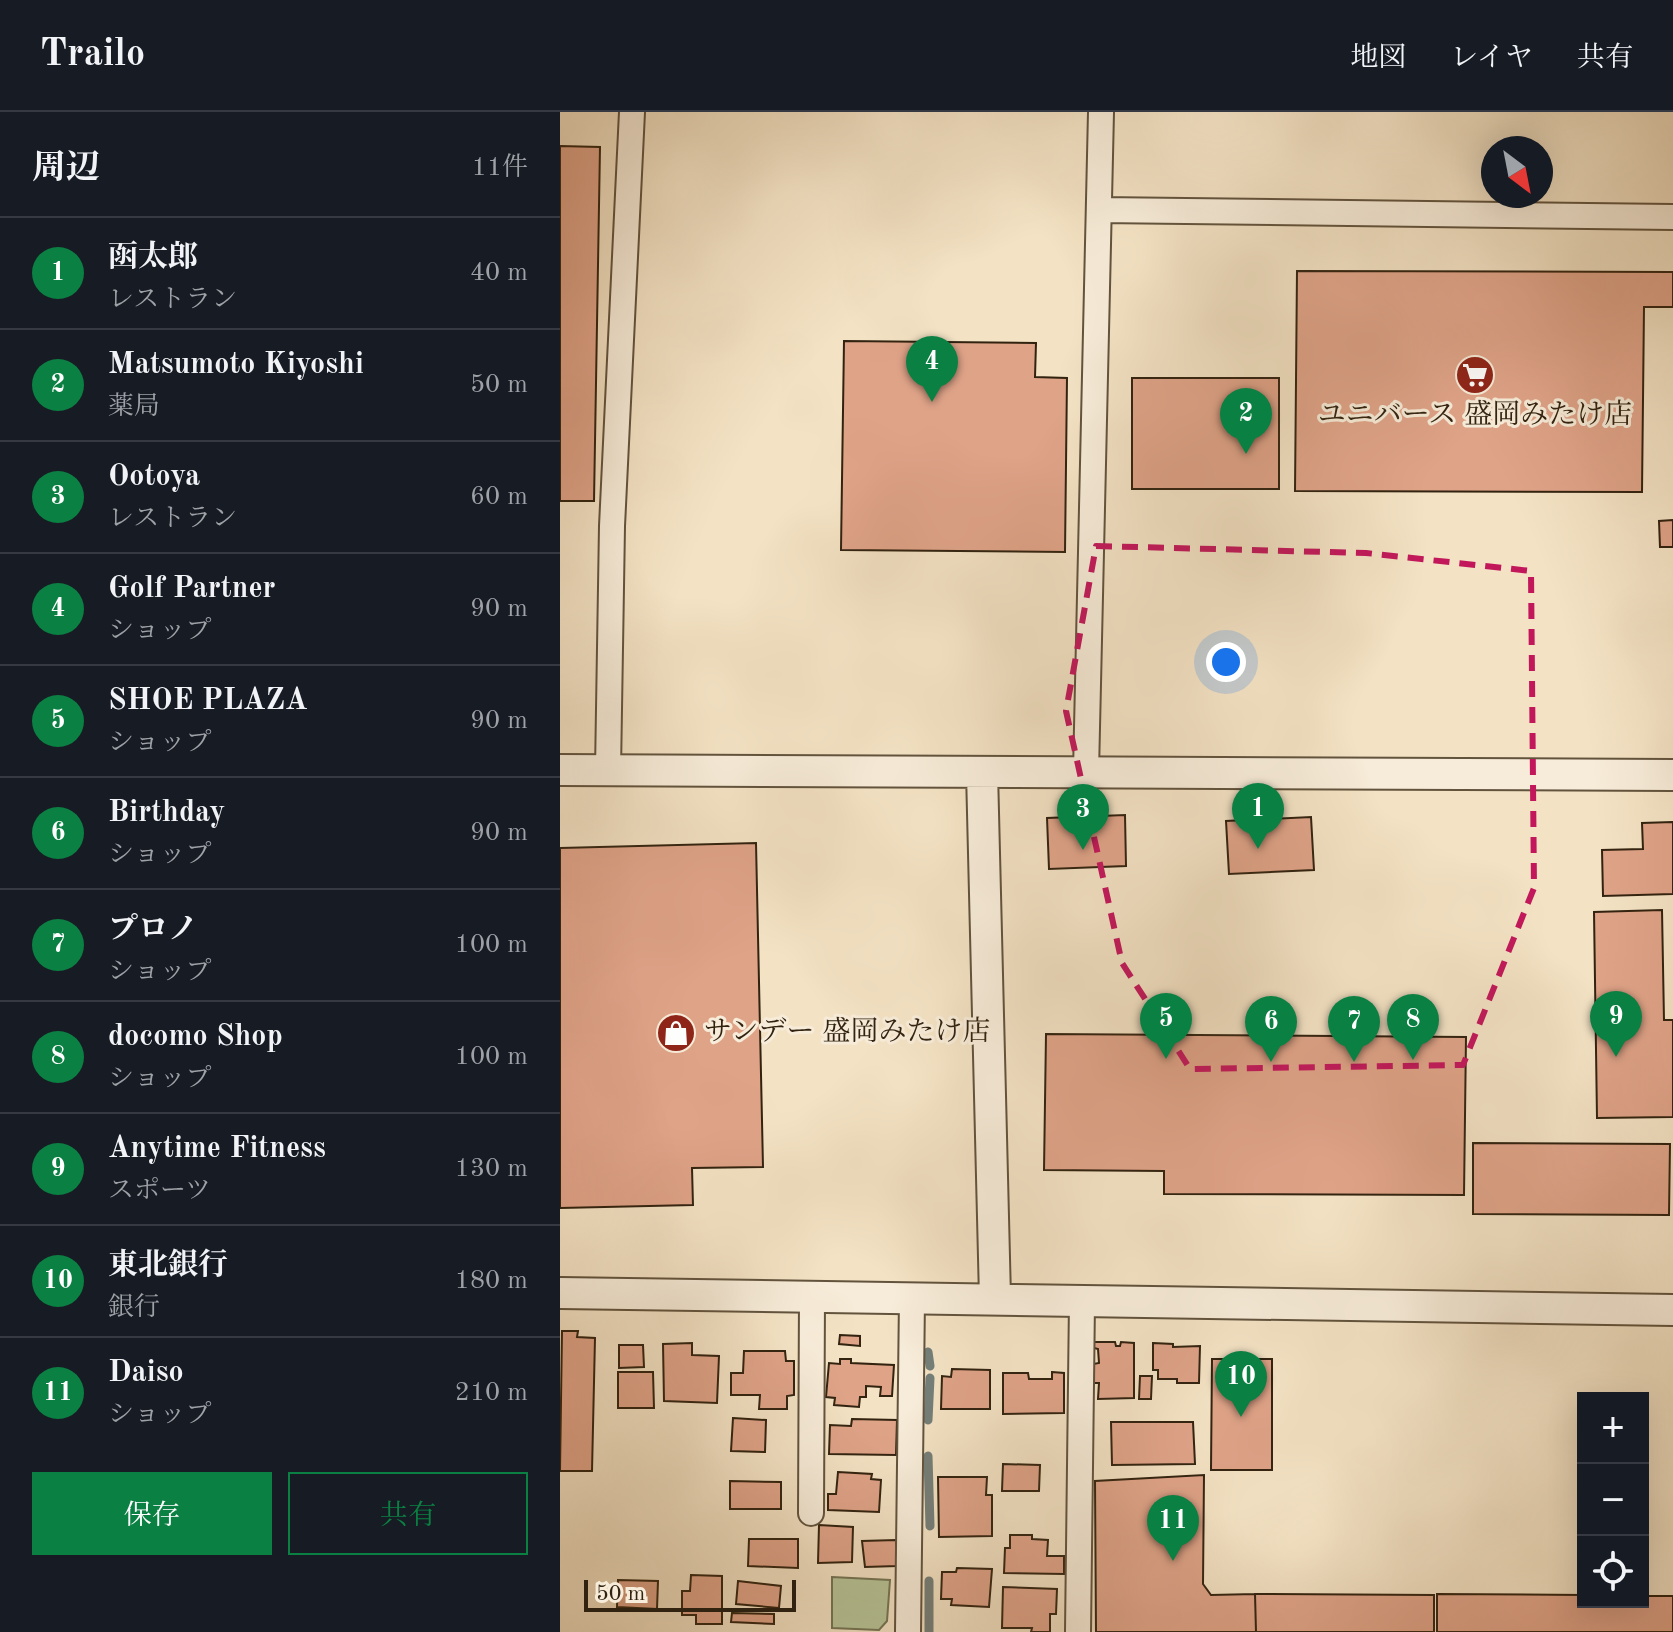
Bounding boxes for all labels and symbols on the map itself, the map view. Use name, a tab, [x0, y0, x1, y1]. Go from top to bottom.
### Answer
north arrow	[1481, 136, 1553, 208]
pin: 4	[906, 336, 958, 402]
supermarket icon: ユニバース 盛岡みたけ店	[1454, 354, 1496, 396]
pin: 2	[1220, 388, 1272, 454]
place label: ユニバース 盛岡みたけ店	[1318, 399, 1632, 430]
your location	[1206, 642, 1246, 682]
pin: 1	[1232, 783, 1284, 849]
pin: 3	[1057, 784, 1109, 850]
pin: 9	[1590, 991, 1642, 1057]
pin: 5	[1140, 993, 1192, 1059]
pin: 8	[1387, 994, 1439, 1060]
pin: 6	[1245, 996, 1297, 1062]
pin: 7	[1328, 996, 1380, 1062]
shop icon: サンデー 盛岡みたけ店	[655, 1012, 697, 1054]
place label: サンデー 盛岡みたけ店	[704, 1016, 990, 1047]
pin: 10	[1215, 1351, 1267, 1417]
pin: 11	[1147, 1495, 1199, 1561]
scale bar	[584, 1576, 796, 1612]

